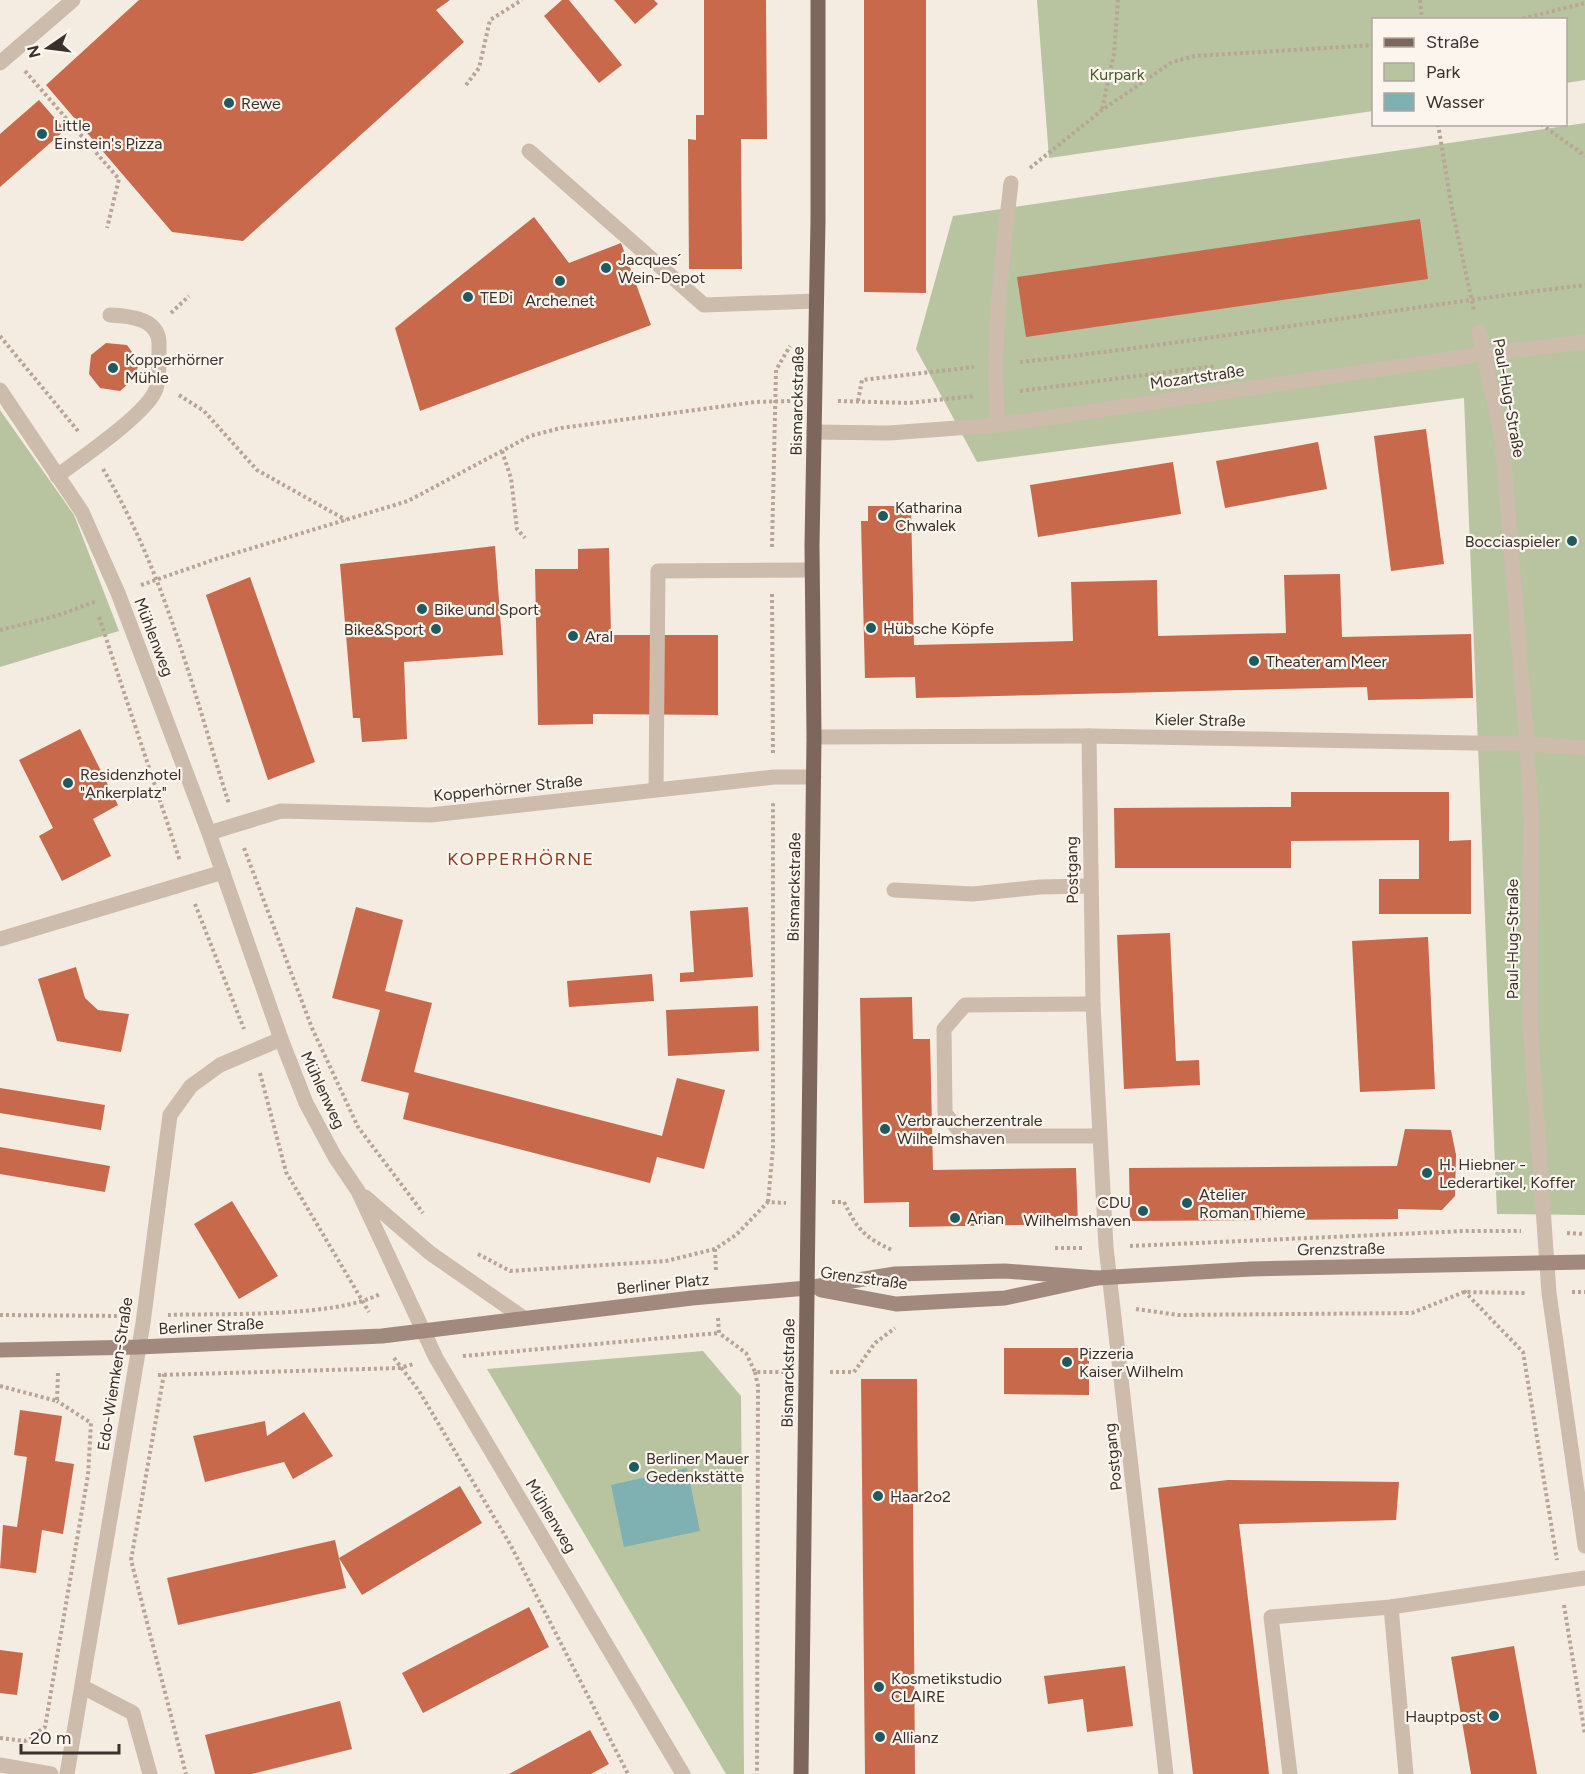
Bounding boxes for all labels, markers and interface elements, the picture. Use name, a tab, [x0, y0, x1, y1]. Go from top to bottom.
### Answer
north arrow	[18, 18, 78, 78]
legend	[1372, 18, 1567, 126]
text: Straße	[1426, 31, 1479, 53]
text: N	[23, 43, 45, 60]
text: Park	[1426, 61, 1461, 83]
park label: Kurpark	[1090, 65, 1145, 84]
text: Wasser	[1426, 91, 1484, 113]
place label: Rewe	[241, 94, 281, 113]
marker: Rewe	[222, 96, 236, 110]
place label: Little Einstein's Pizza	[54, 116, 162, 153]
marker: Little Einstein's Pizza	[35, 127, 49, 141]
place label: Jacques´ Wein-Depot	[618, 250, 705, 287]
marker: Jacques´ Wein-Depot	[599, 261, 613, 275]
marker: Arche.net	[553, 274, 567, 288]
place label: TEDi	[480, 288, 513, 307]
marker: TEDi	[461, 290, 475, 304]
place label: Arche.net	[525, 291, 595, 310]
street label: Paul-Hug-Straße	[1489, 337, 1529, 459]
street label: Bismarckstraße	[787, 346, 807, 456]
place label: Kopperhörner Mühle	[125, 350, 224, 387]
marker: Kopperhörner Mühle	[106, 361, 120, 375]
street label: Mozartstraße	[1149, 361, 1246, 393]
place label: Katharina Chwalek	[895, 498, 962, 535]
marker: Katharina Chwalek	[876, 509, 890, 523]
place label: Bocciaspieler	[1465, 532, 1561, 551]
marker: Bocciaspieler	[1565, 534, 1579, 548]
street label: Mühlenweg	[130, 595, 178, 679]
place label: Bike und Sport	[434, 600, 539, 619]
marker: Bike und Sport	[415, 602, 429, 616]
place label: Hübsche Köpfe	[883, 619, 994, 638]
place label: Bike&Sport	[344, 620, 424, 639]
marker: Hübsche Köpfe	[864, 621, 878, 635]
marker: Bike&Sport	[429, 622, 443, 636]
place label: Aral	[585, 627, 613, 646]
marker: Aral	[566, 629, 580, 643]
place label: Theater am Meer	[1266, 652, 1387, 671]
marker: Theater am Meer	[1247, 654, 1261, 668]
street label: Kieler Straße	[1154, 710, 1246, 730]
place label: Residenzhotel "Ankerplatz"	[80, 765, 181, 802]
street label: Kopperhörner Straße	[433, 771, 584, 805]
marker: Residenzhotel "Ankerplatz"	[61, 776, 75, 790]
street label: Bismarckstraße	[784, 832, 804, 942]
street label: Postgang	[1062, 836, 1082, 904]
district label: KOPPERHÖRNE	[447, 848, 595, 870]
street label: Paul-Hug-Straße	[1503, 878, 1522, 999]
street label: Mühlenweg	[297, 1048, 349, 1132]
place label: Verbraucherzentrale Wilhelmshaven	[897, 1111, 1043, 1148]
marker: Verbraucherzentrale Wilhelmshaven	[878, 1122, 892, 1136]
place label: H. Hiebner - Lederartikel, Koffer	[1439, 1155, 1576, 1192]
marker: H. Hiebner - Lederartikel, Koffer	[1420, 1166, 1434, 1180]
place label: Atelier Roman Thieme	[1199, 1185, 1306, 1222]
place label: CDU Wilhelmshaven	[1023, 1193, 1131, 1230]
marker: Atelier Roman Thieme	[1180, 1196, 1194, 1210]
marker: CDU Wilhelmshaven	[1136, 1204, 1150, 1218]
place label: Arian	[967, 1209, 1004, 1228]
marker: Arian	[948, 1211, 962, 1225]
street label: Grenzstraße	[1297, 1239, 1385, 1259]
street label: Grenzstraße	[819, 1262, 909, 1294]
street label: Berliner Platz	[616, 1270, 710, 1298]
street label: Edo-Wiemken-Straße	[93, 1296, 137, 1452]
street label: Berliner Straße	[158, 1314, 264, 1338]
street label: Bismarckstraße	[778, 1318, 798, 1428]
place label: Pizzeria Kaiser Wilhelm	[1079, 1344, 1183, 1381]
marker: Pizzeria Kaiser Wilhelm	[1060, 1355, 1074, 1369]
street label: Postgang	[1100, 1422, 1126, 1492]
place label: Berliner Mauer Gedenkstätte	[646, 1449, 750, 1486]
marker: Berliner Mauer Gedenkstätte	[627, 1460, 641, 1474]
street label: Mühlenweg	[521, 1476, 581, 1556]
place label: Haar2o2	[890, 1487, 951, 1506]
marker: Haar2o2	[871, 1489, 885, 1503]
place label: Kosmetikstudio CLAIRE	[891, 1669, 1002, 1706]
marker: Kosmetikstudio CLAIRE	[872, 1680, 886, 1694]
place label: Hauptpost	[1405, 1707, 1482, 1726]
marker: Hauptpost	[1487, 1709, 1501, 1723]
scale bar	[21, 1717, 118, 1755]
text: 20 m	[30, 1727, 71, 1749]
place label: Allianz	[892, 1728, 939, 1747]
marker: Allianz	[873, 1730, 887, 1744]

